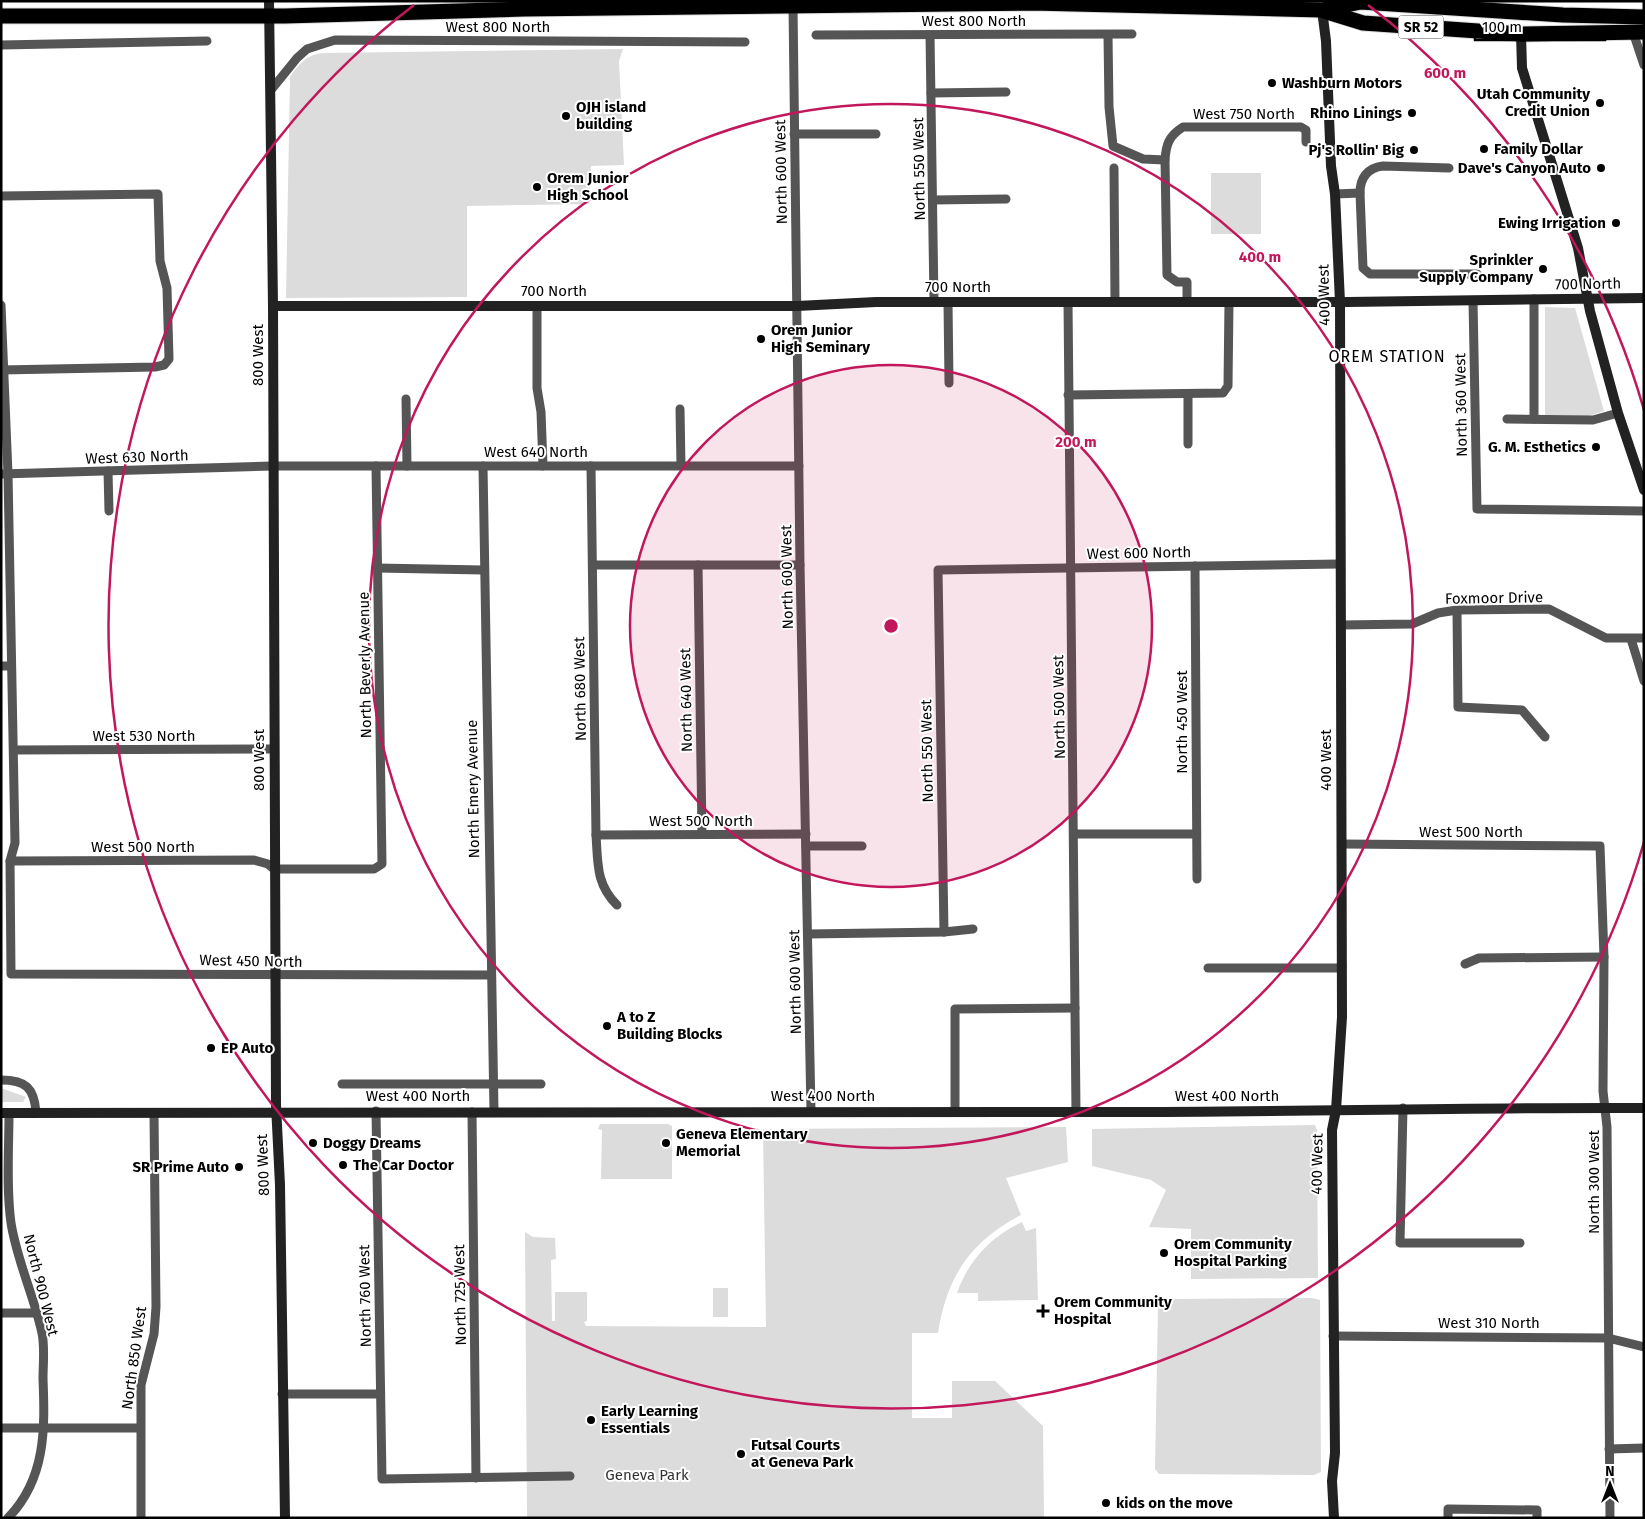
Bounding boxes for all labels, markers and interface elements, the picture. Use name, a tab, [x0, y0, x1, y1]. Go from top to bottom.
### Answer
scale bar	[1475, 10, 1605, 42]
street label: West 800 North	[922, 12, 1026, 30]
road number: SR 52	[1398, 16, 1444, 38]
street label: West 800 North	[446, 18, 550, 36]
text: 100 m	[1482, 18, 1522, 36]
text: 600 m	[1424, 64, 1466, 82]
place label: Washburn Motors	[1282, 74, 1402, 92]
marker: Washburn Motors	[1266, 77, 1278, 89]
place label: Utah Community Credit Union	[1477, 85, 1590, 120]
marker: Utah Community Credit Union	[1594, 97, 1606, 109]
place label: OJH island building	[576, 98, 646, 133]
place label: Rhino Linings	[1310, 104, 1402, 122]
street label: West 750 North	[1193, 105, 1295, 123]
marker: Rhino Linings	[1406, 107, 1418, 119]
marker: OJH island building	[560, 110, 572, 122]
street label: North 550 West	[909, 117, 929, 221]
street label: North 600 West	[771, 119, 791, 224]
place label: Family Dollar	[1494, 140, 1584, 158]
place label: Pj's Rollin' Big	[1309, 141, 1405, 159]
marker: Family Dollar	[1478, 143, 1490, 155]
marker: Pj's Rollin' Big	[1408, 144, 1420, 156]
place label: Dave's Canyon Auto	[1458, 159, 1591, 177]
marker: Dave's Canyon Auto	[1595, 162, 1607, 174]
place label: Orem Junior High School	[547, 169, 629, 204]
marker: Orem Junior High School	[531, 181, 543, 193]
place label: Ewing Irrigation	[1498, 214, 1606, 232]
marker: Ewing Irrigation	[1610, 217, 1622, 229]
text: 400 m	[1239, 248, 1281, 266]
place label: Sprinkler Supply Company	[1419, 251, 1534, 286]
street label: 400 West	[1314, 263, 1334, 326]
marker: Sprinkler Supply Company	[1537, 263, 1549, 275]
street label: 700 North	[1555, 274, 1621, 294]
street label: 700 North	[925, 278, 991, 296]
street label: 700 North	[521, 282, 587, 300]
place label: Orem Junior High Seminary	[771, 321, 870, 356]
street label: 800 West	[249, 324, 267, 386]
marker: Orem Junior High Seminary	[755, 333, 767, 345]
district label: OREM STATION	[1328, 347, 1446, 366]
street label: North 360 West	[1451, 352, 1471, 457]
text: 200 m	[1055, 433, 1097, 451]
place label: G. M. Esthetics	[1488, 438, 1586, 456]
marker: G. M. Esthetics	[1590, 441, 1602, 453]
street label: West 640 North	[484, 443, 588, 461]
street label: West 630 North	[85, 446, 189, 468]
street label: North 600 West	[777, 524, 797, 629]
street label: West 600 North	[1087, 543, 1191, 563]
street label: Foxmoor Drive	[1445, 588, 1543, 608]
street label: North Beverly Avenue	[355, 591, 375, 739]
centre of rings	[882, 617, 900, 635]
street label: North 680 West	[570, 636, 590, 741]
street label: North 640 West	[676, 647, 696, 752]
street label: North 500 West	[1049, 654, 1069, 759]
street label: North 450 West	[1173, 670, 1191, 774]
street label: North 550 West	[917, 699, 937, 803]
street label: North Emery Avenue	[463, 719, 483, 859]
street label: West 530 North	[92, 727, 196, 745]
street label: 800 West	[250, 729, 268, 791]
street label: 400 West	[1317, 729, 1335, 791]
street label: West 500 North	[649, 812, 753, 830]
street label: West 500 North	[1419, 823, 1523, 841]
street label: West 500 North	[91, 838, 195, 856]
street label: North 600 West	[785, 929, 805, 1034]
street label: West 450 North	[199, 951, 303, 971]
place label: A to Z Building Blocks	[616, 1008, 722, 1043]
marker: A to Z Building Blocks	[601, 1020, 613, 1032]
place label: EP Auto	[221, 1039, 273, 1057]
marker: EP Auto	[205, 1042, 217, 1054]
street label: West 400 North	[366, 1087, 470, 1105]
street label: West 400 North	[771, 1087, 875, 1105]
street label: West 400 North	[1175, 1087, 1279, 1105]
place label: Geneva Elementary Memorial	[676, 1125, 808, 1160]
street label: North 300 West	[1585, 1129, 1603, 1234]
street label: 400 West	[1307, 1132, 1327, 1195]
street label: 800 West	[253, 1133, 273, 1196]
place label: Doggy Dreams	[323, 1134, 421, 1152]
marker: Doggy Dreams	[307, 1137, 319, 1149]
marker: Geneva Elementary Memorial	[660, 1137, 672, 1149]
place label: The Car Doctor	[353, 1156, 455, 1174]
place label: SR Prime Auto	[132, 1158, 229, 1176]
marker: The Car Doctor	[337, 1159, 349, 1171]
marker: SR Prime Auto	[233, 1161, 245, 1173]
street label: North 900 West	[20, 1232, 63, 1338]
place label: Orem Community Hospital Parking	[1174, 1235, 1292, 1270]
street label: North 760 West	[355, 1244, 375, 1347]
street label: North 725 West	[450, 1244, 470, 1346]
marker: Orem Community Hospital Parking	[1158, 1247, 1170, 1259]
place label: Orem Community Hospital	[1054, 1293, 1172, 1328]
marker: Orem Community Hospital	[1036, 1304, 1050, 1318]
street label: North 850 West	[118, 1305, 150, 1411]
street label: West 310 North	[1438, 1314, 1540, 1332]
place label: Early Learning Essentials	[601, 1402, 699, 1437]
marker: Early Learning Essentials	[585, 1414, 597, 1426]
place label: Futsal Courts at Geneva Park	[751, 1436, 854, 1471]
marker: Futsal Courts at Geneva Park	[735, 1448, 747, 1460]
north arrow	[1585, 1459, 1635, 1509]
text: N	[1605, 1463, 1615, 1480]
park label: Geneva Park	[605, 1466, 689, 1484]
place label: kids on the move	[1116, 1494, 1233, 1512]
marker: kids on the move	[1100, 1497, 1112, 1509]

